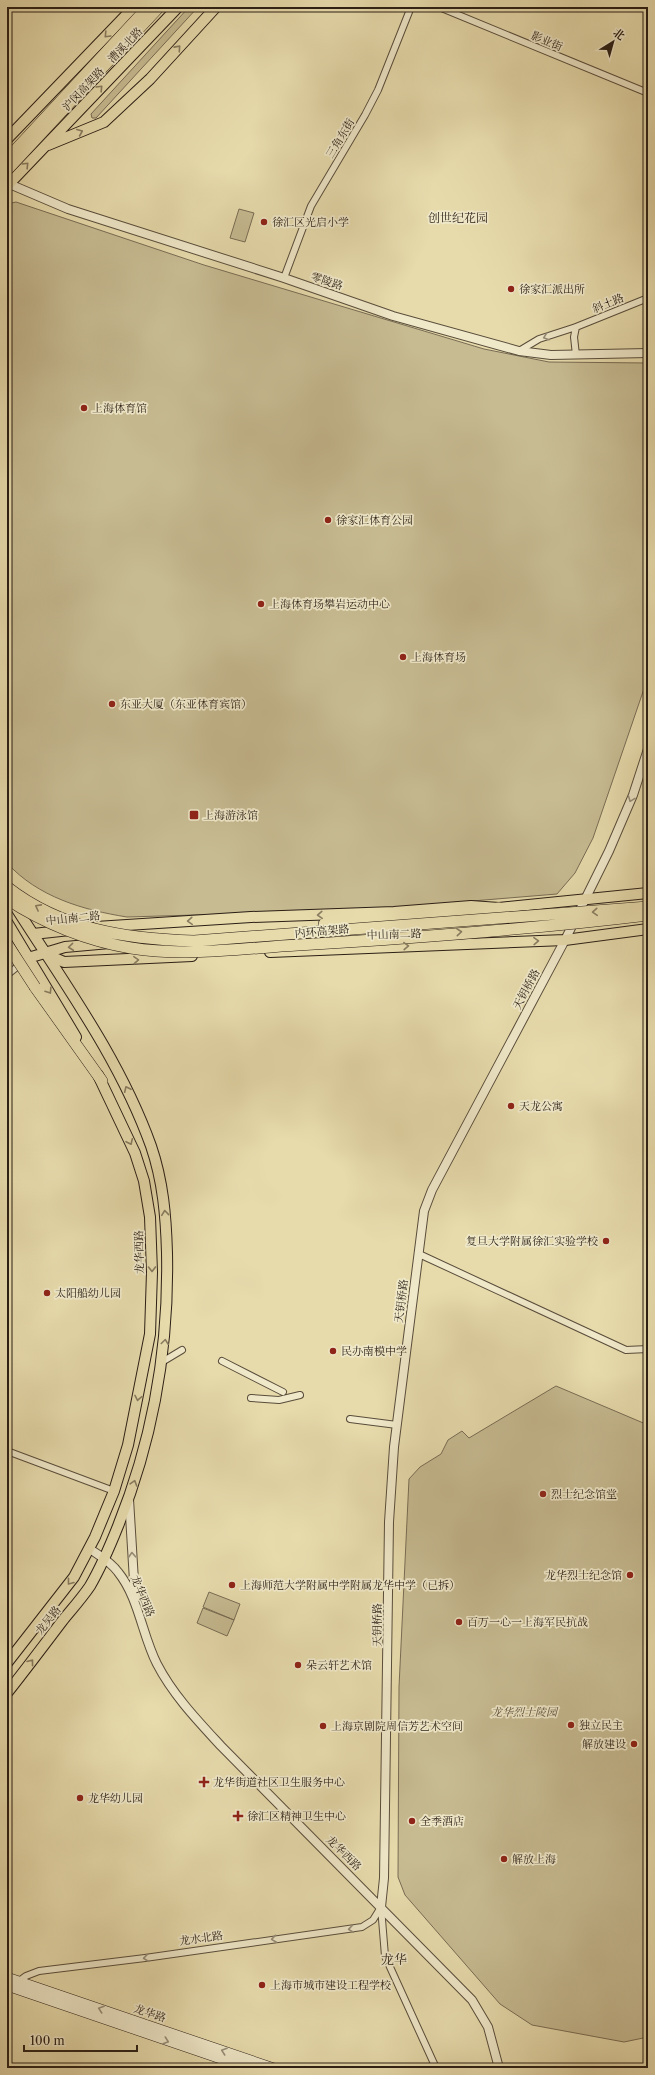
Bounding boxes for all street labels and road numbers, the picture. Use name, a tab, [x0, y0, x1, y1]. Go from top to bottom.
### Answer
street label: 漕溪北路	[105, 24, 145, 66]
street label: 影业街	[529, 28, 565, 54]
street label: 沪闵高架路	[59, 64, 107, 114]
street label: 三角东街	[323, 116, 357, 160]
street label: 零陵路	[309, 269, 345, 293]
street label: 斜土路	[590, 290, 626, 316]
street label: 中山南二路	[45, 908, 101, 928]
street label: 内环高架路	[294, 922, 350, 940]
street label: 中山南二路	[366, 926, 422, 942]
street label: 天钥桥路	[509, 966, 543, 1012]
street label: 龙华西路	[132, 1230, 146, 1274]
street label: 天钥桥路	[391, 1278, 411, 1324]
street label: 龙华西路	[128, 1573, 158, 1619]
street label: 龙吴路	[32, 1603, 64, 1637]
street label: 天钥桥路	[370, 1603, 384, 1647]
street label: 龙华西路	[323, 1832, 365, 1874]
street label: 龙水北路	[178, 1928, 224, 1948]
street label: 龙华路	[132, 2001, 168, 2025]

